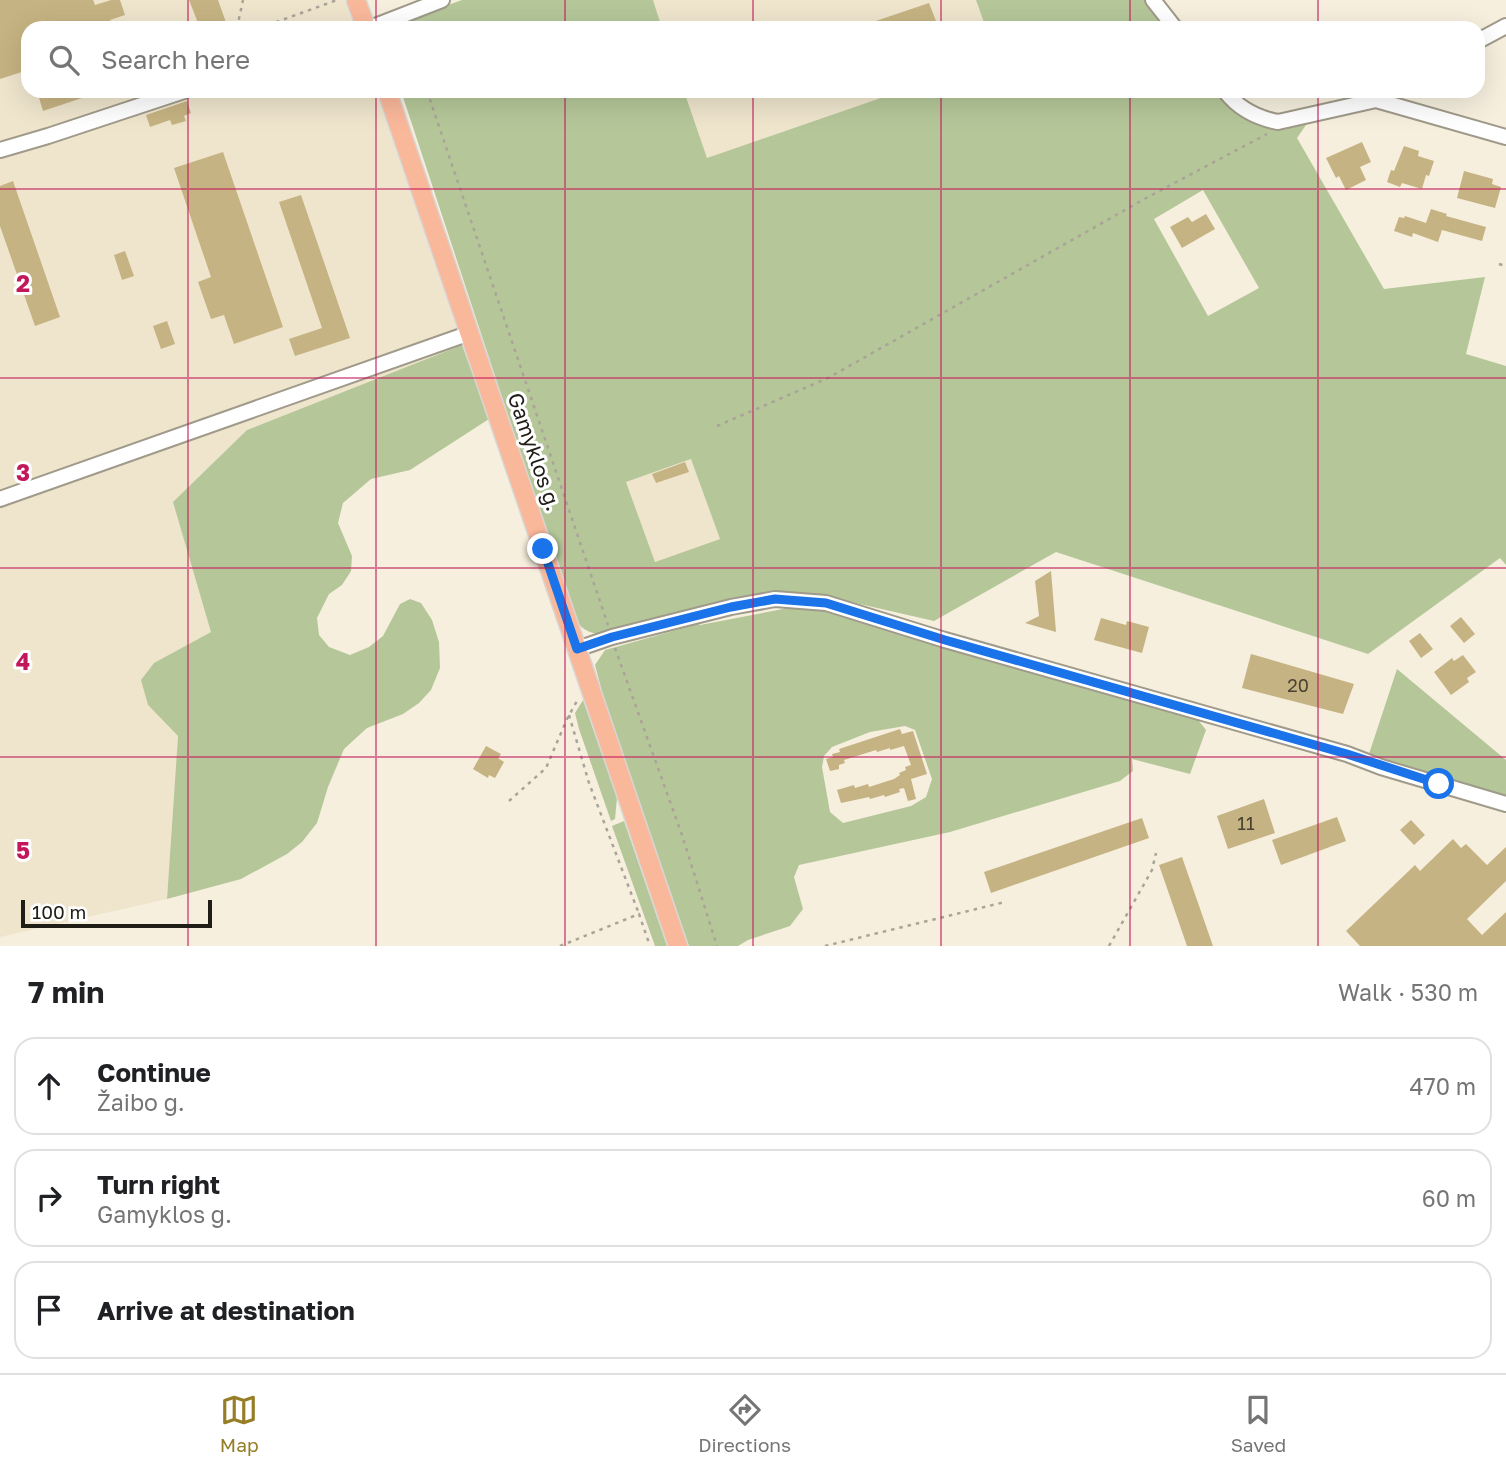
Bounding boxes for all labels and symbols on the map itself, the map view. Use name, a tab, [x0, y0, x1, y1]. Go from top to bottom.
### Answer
text: 2	[16, 269, 30, 297]
street label: Gamyklos g.	[503, 389, 567, 514]
text: 3	[16, 458, 30, 486]
route end	[527, 533, 558, 564]
text: 4	[16, 647, 30, 675]
house number: 20	[1287, 674, 1309, 696]
route start	[1423, 768, 1454, 799]
house number: 11	[1237, 812, 1255, 834]
text: 5	[16, 836, 30, 864]
scale bar	[21, 897, 212, 929]

